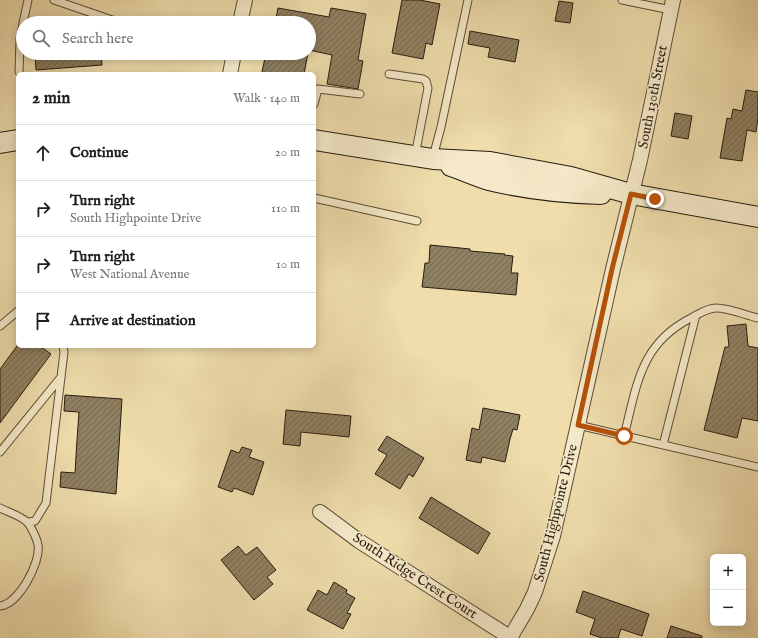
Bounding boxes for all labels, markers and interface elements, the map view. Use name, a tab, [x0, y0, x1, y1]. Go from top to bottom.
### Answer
search box	[16, 16, 316, 60]
icon: search	[30, 27, 52, 49]
text: Search here	[62, 29, 133, 48]
street label: South 130th Street	[634, 44, 672, 150]
text: 2 min	[32, 88, 70, 109]
text: Walk · 140 m	[233, 90, 300, 107]
icon: ahead	[32, 142, 54, 164]
text: Continue	[70, 143, 128, 162]
text: 20 m	[275, 144, 300, 161]
route end	[646, 190, 664, 208]
text: Turn right	[70, 191, 135, 210]
icon: right	[32, 198, 54, 220]
text: 110 m	[271, 200, 300, 217]
text: South Highpointe Drive	[70, 210, 201, 227]
text: Turn right	[70, 247, 135, 266]
icon: right	[32, 254, 54, 276]
text: 10 m	[276, 256, 300, 273]
text: West National Avenue	[70, 266, 190, 283]
icon: arrive	[32, 310, 54, 332]
text: Arrive at destination	[70, 311, 196, 330]
route start	[615, 427, 633, 445]
street label: South Highpointe Drive	[530, 442, 582, 584]
street label: South Ridge Crest Court	[349, 529, 481, 623]
map controls	[710, 554, 746, 626]
button: +	[710, 554, 746, 590]
button: −	[710, 590, 746, 626]

